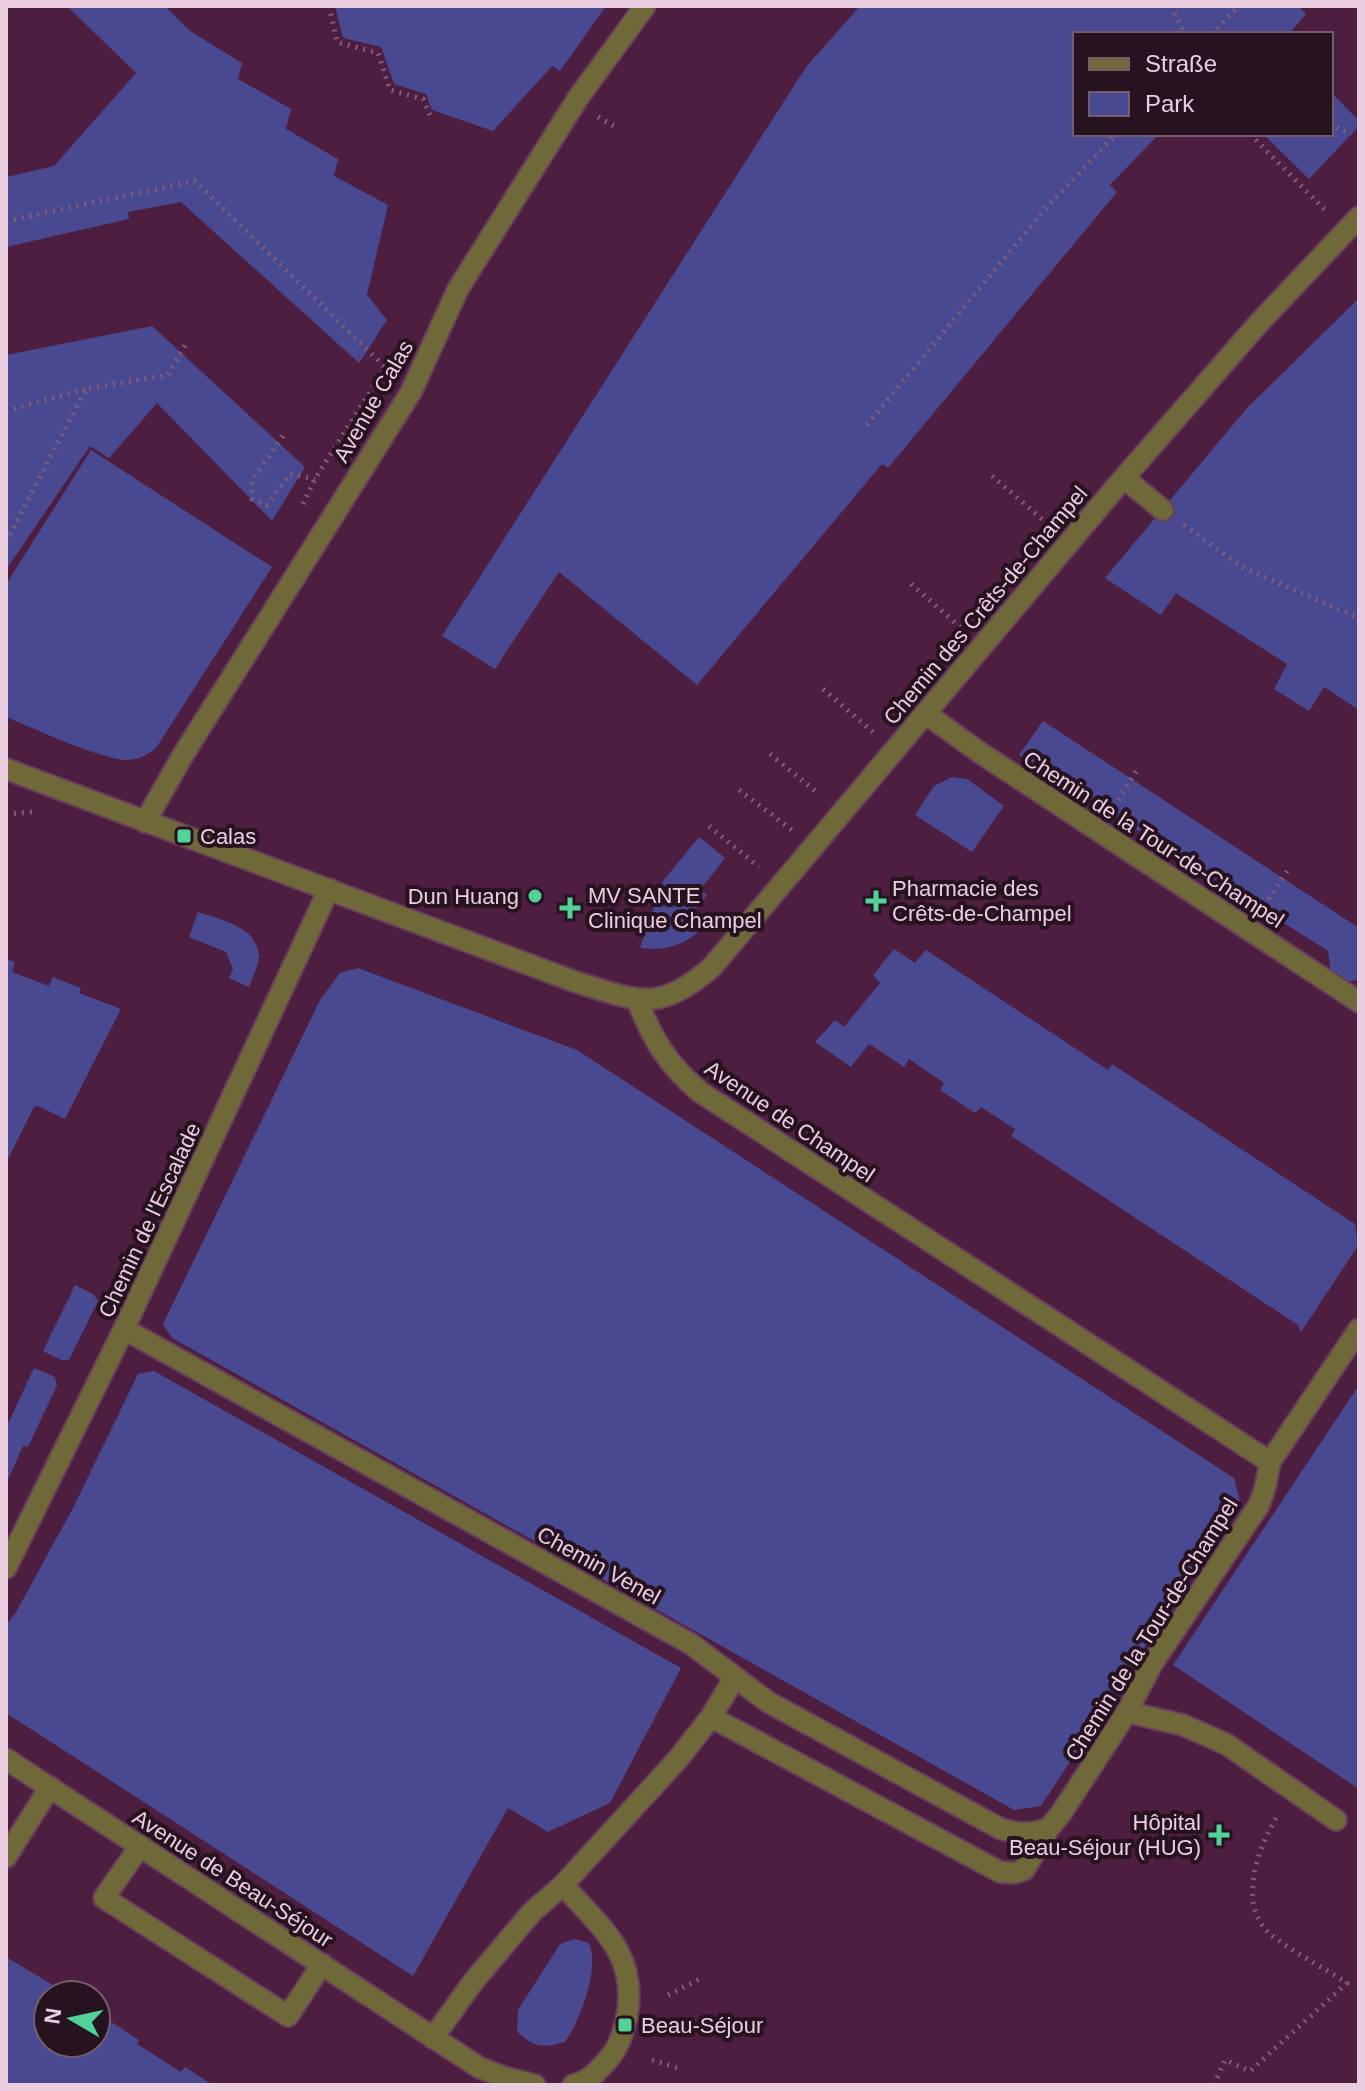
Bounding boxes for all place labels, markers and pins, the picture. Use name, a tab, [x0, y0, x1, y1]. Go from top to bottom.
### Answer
place label: Calas	[200, 824, 256, 849]
marker: Calas	[175, 827, 193, 845]
place label: Pharmacie des Crêts-de-Champel	[892, 876, 1072, 926]
place label: MV SANTE Clinique Champel	[588, 883, 762, 933]
place label: Dun Huang	[408, 884, 519, 909]
marker: Dun Huang	[526, 887, 544, 905]
marker: Pharmacie des Crêts-de-Champel	[867, 892, 885, 910]
marker: MV SANTE Clinique Champel	[559, 897, 581, 919]
place label: Hôpital Beau-Séjour (HUG)	[1009, 1810, 1201, 1860]
marker: Hôpital Beau-Séjour (HUG)	[1208, 1824, 1230, 1846]
place label: Beau-Séjour	[641, 2013, 763, 2038]
marker: Beau-Séjour	[616, 2016, 634, 2034]

